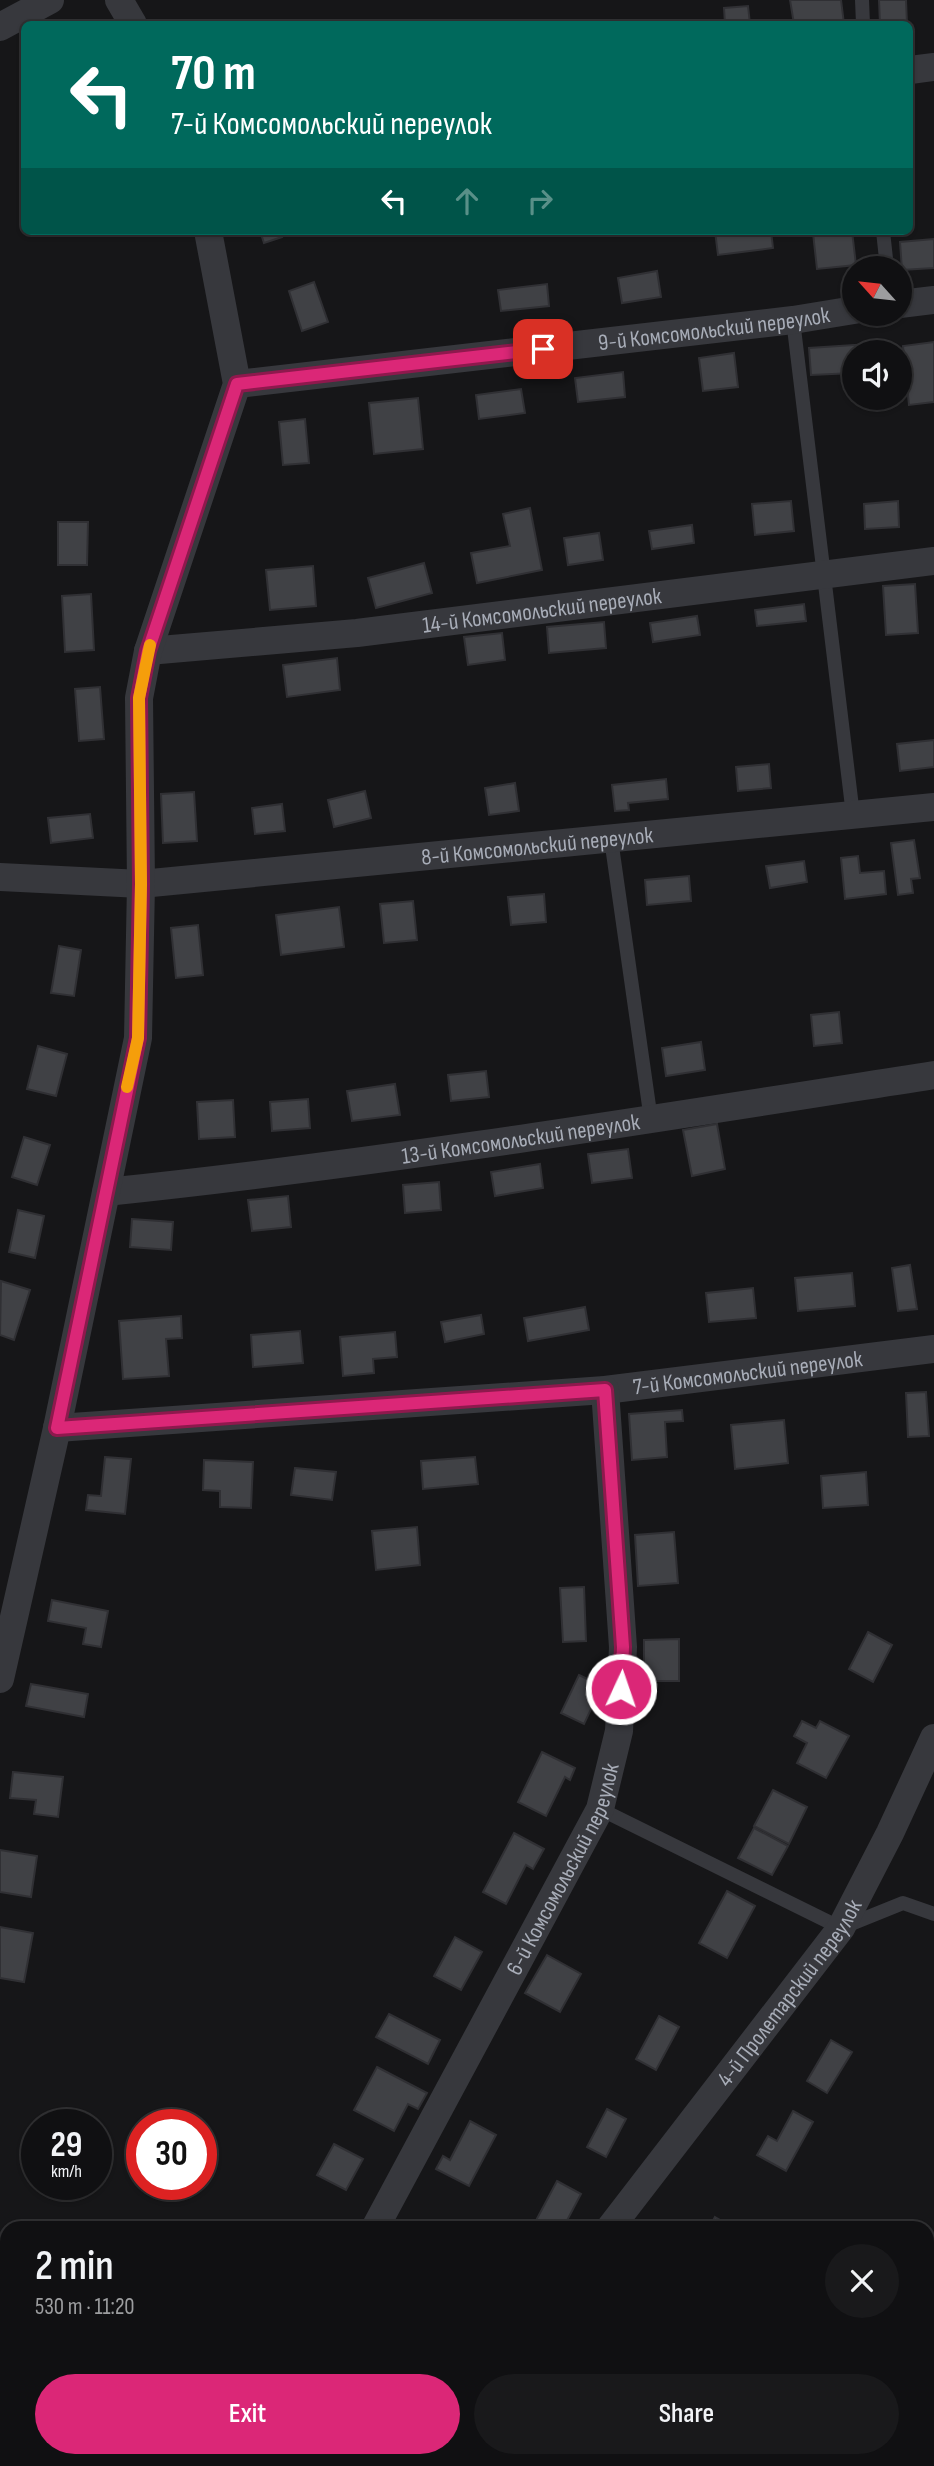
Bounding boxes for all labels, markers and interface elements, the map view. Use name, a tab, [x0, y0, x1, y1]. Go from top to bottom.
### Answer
text: 70 m	[171, 45, 256, 104]
icon: left	[56, 49, 147, 140]
text: 7-й Комсомольский переулок	[171, 105, 492, 144]
icon: left	[375, 182, 413, 220]
icon: ahead	[448, 182, 486, 220]
icon: right	[521, 182, 559, 220]
north arrow	[842, 256, 912, 326]
map controls	[842, 256, 912, 410]
street label: 9-й Комсомольский переулок	[597, 301, 832, 357]
pin	[513, 319, 573, 379]
icon: arrive	[524, 330, 562, 368]
button: sound	[842, 340, 912, 410]
street label: 14-й Комсомольский переулок	[421, 582, 663, 640]
street label: 8-й Комсомольский переулок	[420, 821, 655, 872]
street label: 13-й Комсомольский переулок	[400, 1108, 642, 1171]
street label: 7-й Комсомольский переулок	[631, 1345, 864, 1401]
position arrow	[584, 1652, 658, 1726]
street label: 6-й Комсомольский переулок	[501, 1760, 626, 1980]
street label: 4-й Пролетарский переулок	[711, 1895, 869, 2092]
speed limit sign: 30	[126, 2109, 217, 2200]
text: 29	[51, 2124, 82, 2167]
text: km/h	[51, 2161, 82, 2182]
text: 2 min	[35, 2241, 114, 2292]
button: close	[825, 2244, 899, 2318]
text: 530 m · 11:20	[35, 2293, 135, 2321]
button: Exit	[35, 2374, 460, 2454]
button: Share	[474, 2374, 899, 2454]

